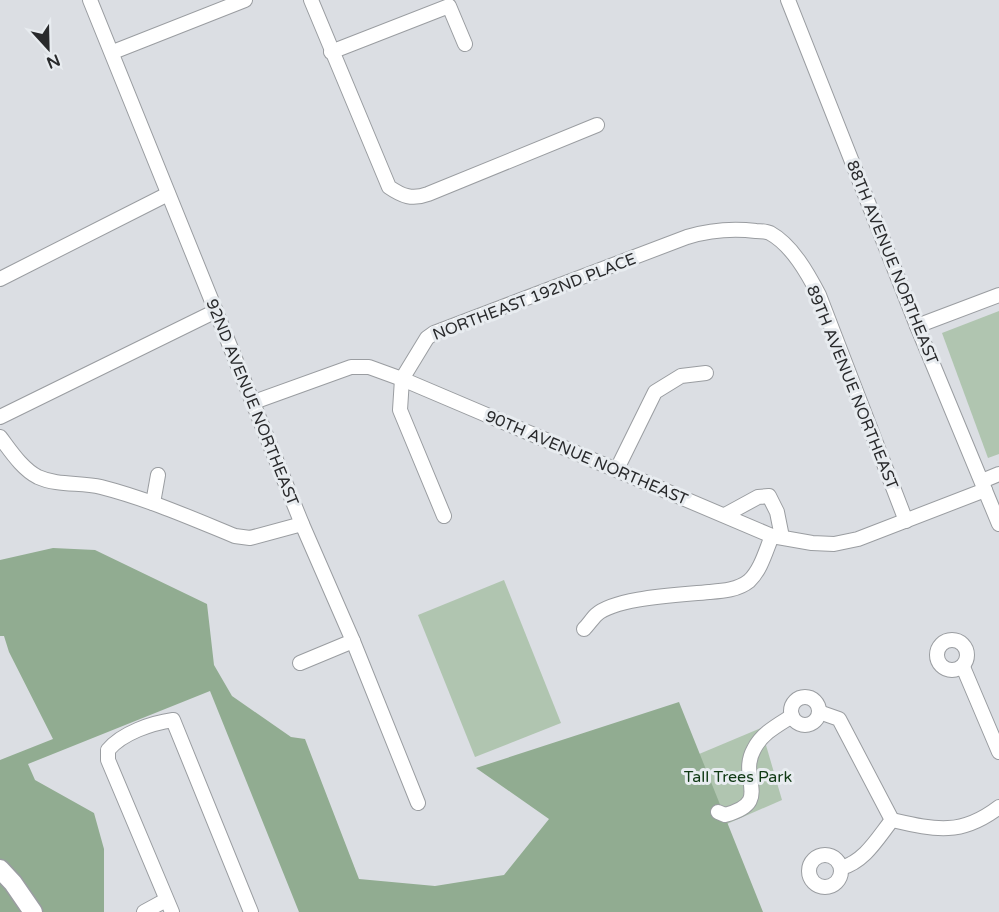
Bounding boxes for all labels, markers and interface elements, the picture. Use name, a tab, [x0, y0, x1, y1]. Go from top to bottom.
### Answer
north arrow	[18, 18, 78, 78]
text: N	[44, 49, 63, 73]
street label: 88TH AVENUE NORTHEAST	[842, 157, 942, 367]
street label: NORTHEAST 192ND PLACE	[430, 249, 639, 345]
street label: 89TH AVENUE NORTHEAST	[802, 282, 902, 492]
street label: 92ND AVENUE NORTHEAST	[201, 296, 303, 509]
street label: 90TH AVENUE NORTHEAST	[482, 406, 691, 510]
park label: Tall Trees Park	[684, 767, 792, 787]

